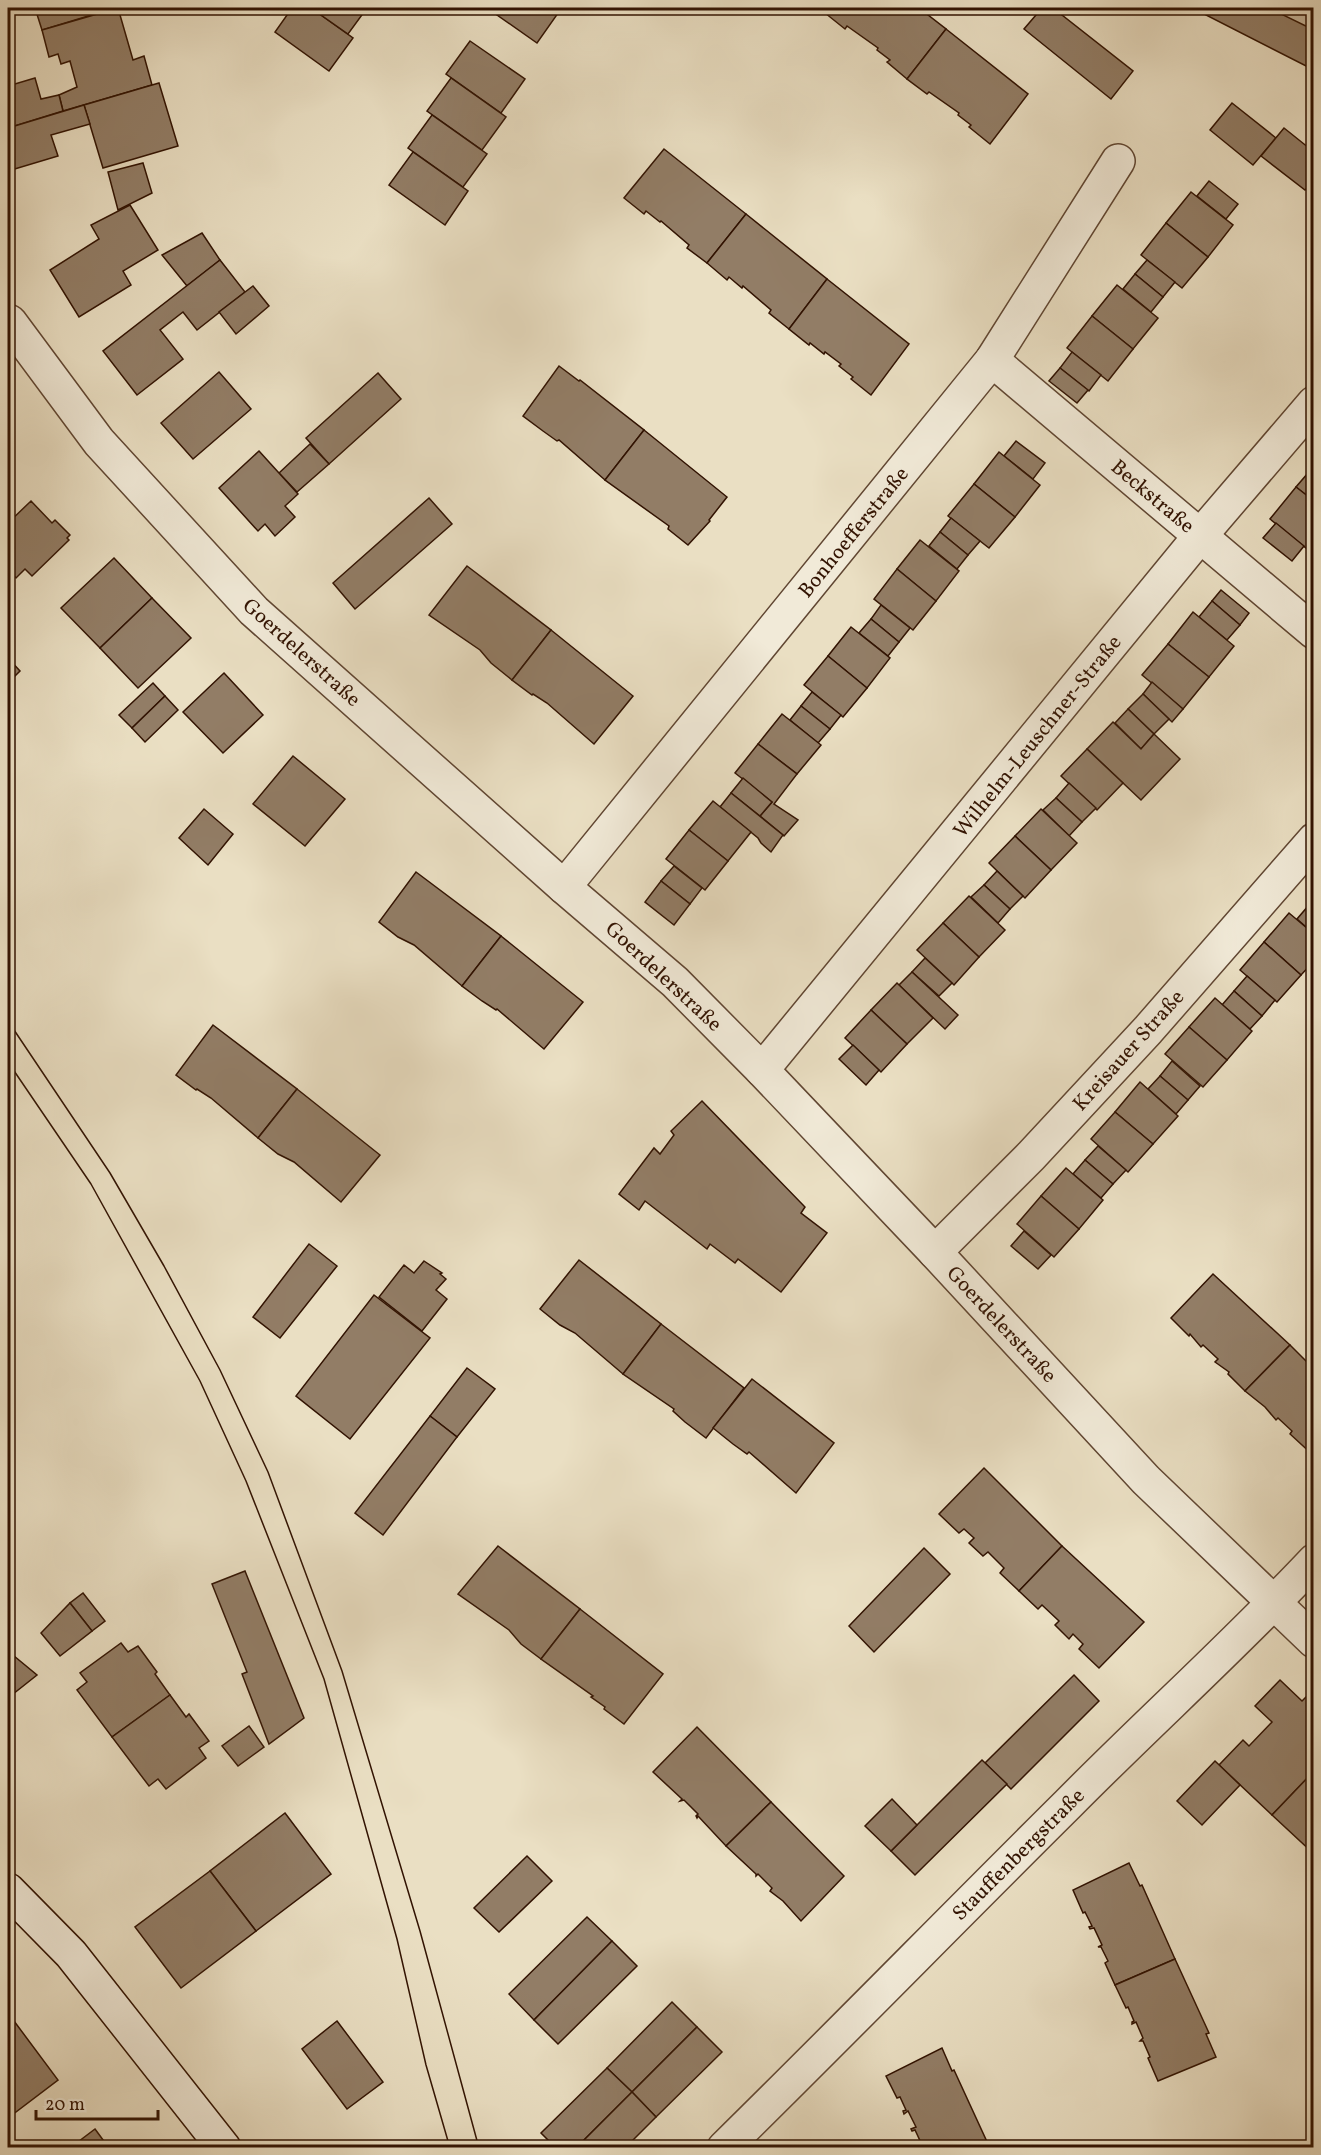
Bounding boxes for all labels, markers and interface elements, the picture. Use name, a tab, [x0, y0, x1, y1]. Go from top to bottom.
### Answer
street label: Beckstraße	[1104, 453, 1200, 541]
street label: Bonhoefferstraße	[792, 461, 916, 605]
street label: Goerdelerstraße	[235, 592, 367, 714]
street label: Wilhelm-Leuschner-Straße	[947, 629, 1129, 844]
street label: Goerdelerstraße	[598, 915, 728, 1039]
street label: Kreisauer Straße	[1067, 984, 1192, 1118]
street label: Goerdelerstraße	[939, 1260, 1063, 1390]
street label: Stauffenbergstraße	[946, 1782, 1092, 1928]
scale bar	[36, 2083, 158, 2121]
text: 20 m	[45, 2093, 85, 2118]

